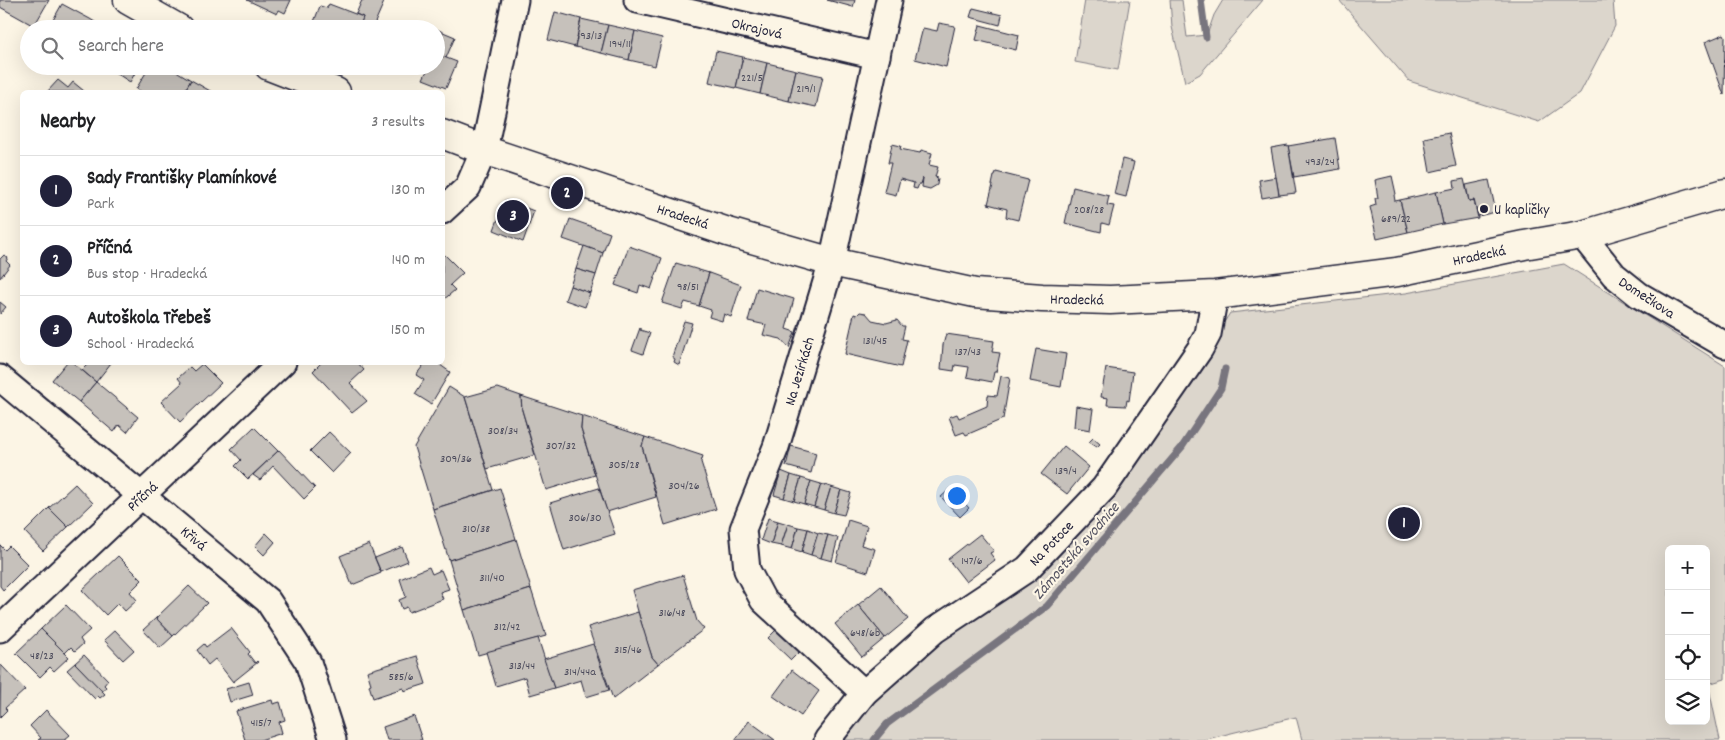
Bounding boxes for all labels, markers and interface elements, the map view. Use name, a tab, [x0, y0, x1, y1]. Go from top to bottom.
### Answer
street label: Okrajová	[729, 13, 785, 47]
search box	[20, 20, 445, 75]
house number: 193/13	[578, 28, 602, 45]
icon: search	[38, 34, 66, 62]
text: Search here	[78, 34, 164, 61]
house number: 194/11	[609, 36, 631, 53]
house number: 221/5	[741, 70, 763, 87]
house number: 219/1	[796, 81, 816, 98]
text: Nearby	[40, 108, 95, 138]
text: 3 results	[371, 111, 425, 134]
house number: 493/24	[1305, 154, 1335, 171]
text: Sady Františky Plamínkové	[87, 166, 277, 193]
pin: 2	[551, 174, 583, 212]
text: 1	[54, 179, 58, 202]
text: 130 m	[391, 179, 425, 202]
text: Park	[87, 193, 114, 216]
pin: 3	[497, 197, 529, 235]
street label: Hradecká	[653, 199, 712, 237]
place label: U kapličky	[1494, 200, 1550, 222]
house number: 208/28	[1074, 202, 1104, 219]
marker: U kapličky	[1478, 203, 1490, 215]
house number: 689/22	[1381, 211, 1411, 228]
text: Příčná	[87, 236, 132, 263]
street label: Hradecká	[1451, 241, 1508, 273]
text: 2	[53, 249, 60, 272]
text: 140 m	[391, 249, 425, 272]
text: Bus stop · Hradecká	[87, 263, 207, 286]
street label: Domečkova	[1613, 272, 1679, 326]
house number: 98/51	[677, 279, 699, 296]
street label: Hradecká	[1050, 290, 1104, 312]
text: Autoškola Třebeš	[87, 306, 211, 333]
text: 3	[52, 319, 60, 342]
text: 150 m	[391, 319, 425, 342]
text: School · Hradecká	[87, 333, 194, 356]
house number: 131/45	[863, 333, 887, 350]
street label: Na Jezírkách	[780, 335, 822, 409]
house number: 137/43	[955, 344, 981, 361]
house number: 308/34	[488, 423, 518, 440]
house number: 307/32	[546, 438, 576, 455]
house number: 309/36	[440, 451, 472, 468]
house number: 305/28	[609, 457, 640, 474]
house number: 139/4	[1055, 463, 1077, 480]
street label: Příčná	[123, 477, 164, 518]
house number: 304/26	[668, 478, 700, 495]
your location	[944, 483, 970, 509]
water label: Zámostská svodnice	[1028, 497, 1126, 605]
pin: 1	[1388, 504, 1420, 542]
house number: 306/30	[568, 510, 602, 527]
street label: Na Potoce	[1025, 516, 1080, 572]
house number: 310/38	[462, 521, 490, 538]
street label: Křivá	[175, 522, 211, 558]
map controls	[1665, 545, 1710, 725]
button: +	[1665, 545, 1710, 590]
house number: 147/6	[961, 553, 983, 570]
house number: 311/40	[479, 570, 505, 587]
button: −	[1665, 590, 1710, 635]
house number: 316/48	[658, 605, 686, 622]
house number: 312/42	[494, 619, 520, 636]
house number: 648/6b	[850, 625, 880, 642]
button: locate	[1665, 635, 1710, 680]
house number: 315/46	[614, 642, 642, 659]
house number: 48/23	[30, 648, 54, 665]
house number: 313/44	[509, 658, 535, 675]
house number: 314/44a	[564, 664, 596, 681]
house number: 585/6	[388, 669, 414, 686]
button: layers	[1665, 680, 1710, 725]
house number: 415/7	[250, 715, 272, 732]

